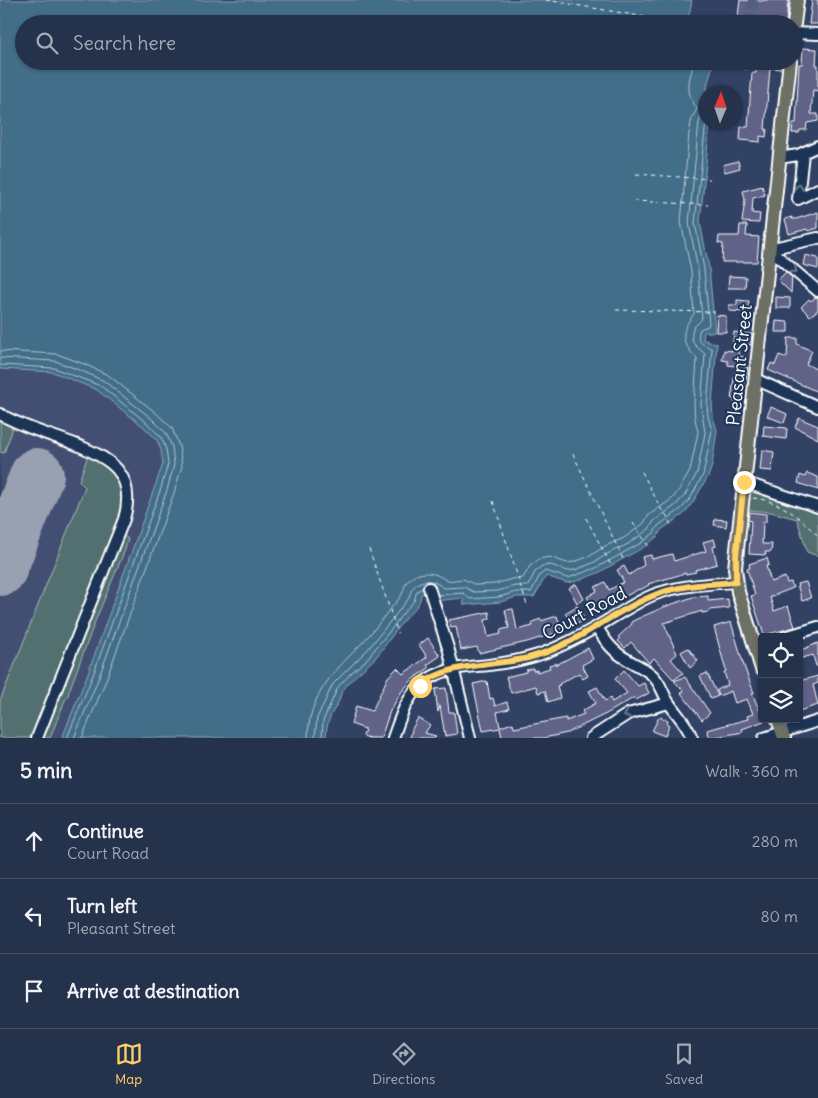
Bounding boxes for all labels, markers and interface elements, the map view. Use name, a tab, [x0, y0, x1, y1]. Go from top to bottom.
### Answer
search box	[15, 15, 803, 70]
icon: search	[33, 29, 61, 57]
text: Search here	[73, 31, 176, 55]
north arrow	[698, 85, 743, 130]
one-way arrow	[793, 183, 804, 191]
one-way arrow	[788, 264, 797, 273]
street label: Pleasant Street	[721, 303, 757, 427]
route end	[733, 471, 756, 494]
street label: Court Road	[538, 581, 630, 645]
map controls	[758, 633, 803, 723]
button: locate	[758, 633, 803, 678]
route start	[409, 675, 432, 698]
button: layers	[758, 678, 803, 723]
one-way arrow	[624, 709, 633, 719]
text: 5 min	[20, 757, 72, 784]
text: Walk · 360 m	[705, 761, 798, 781]
text: Continue	[67, 819, 144, 843]
icon: ahead	[20, 827, 48, 855]
text: 280 m	[752, 831, 798, 851]
text: Court Road	[67, 843, 149, 863]
text: Turn left	[67, 894, 137, 918]
icon: left	[20, 902, 48, 930]
text: 80 m	[760, 906, 798, 926]
text: Pleasant Street	[67, 918, 175, 938]
icon: arrive	[20, 977, 48, 1005]
text: Arrive at destination	[67, 979, 240, 1003]
tab: Map	[115, 1040, 143, 1088]
tab: Directions	[372, 1040, 435, 1088]
tab: Saved	[665, 1040, 703, 1088]

